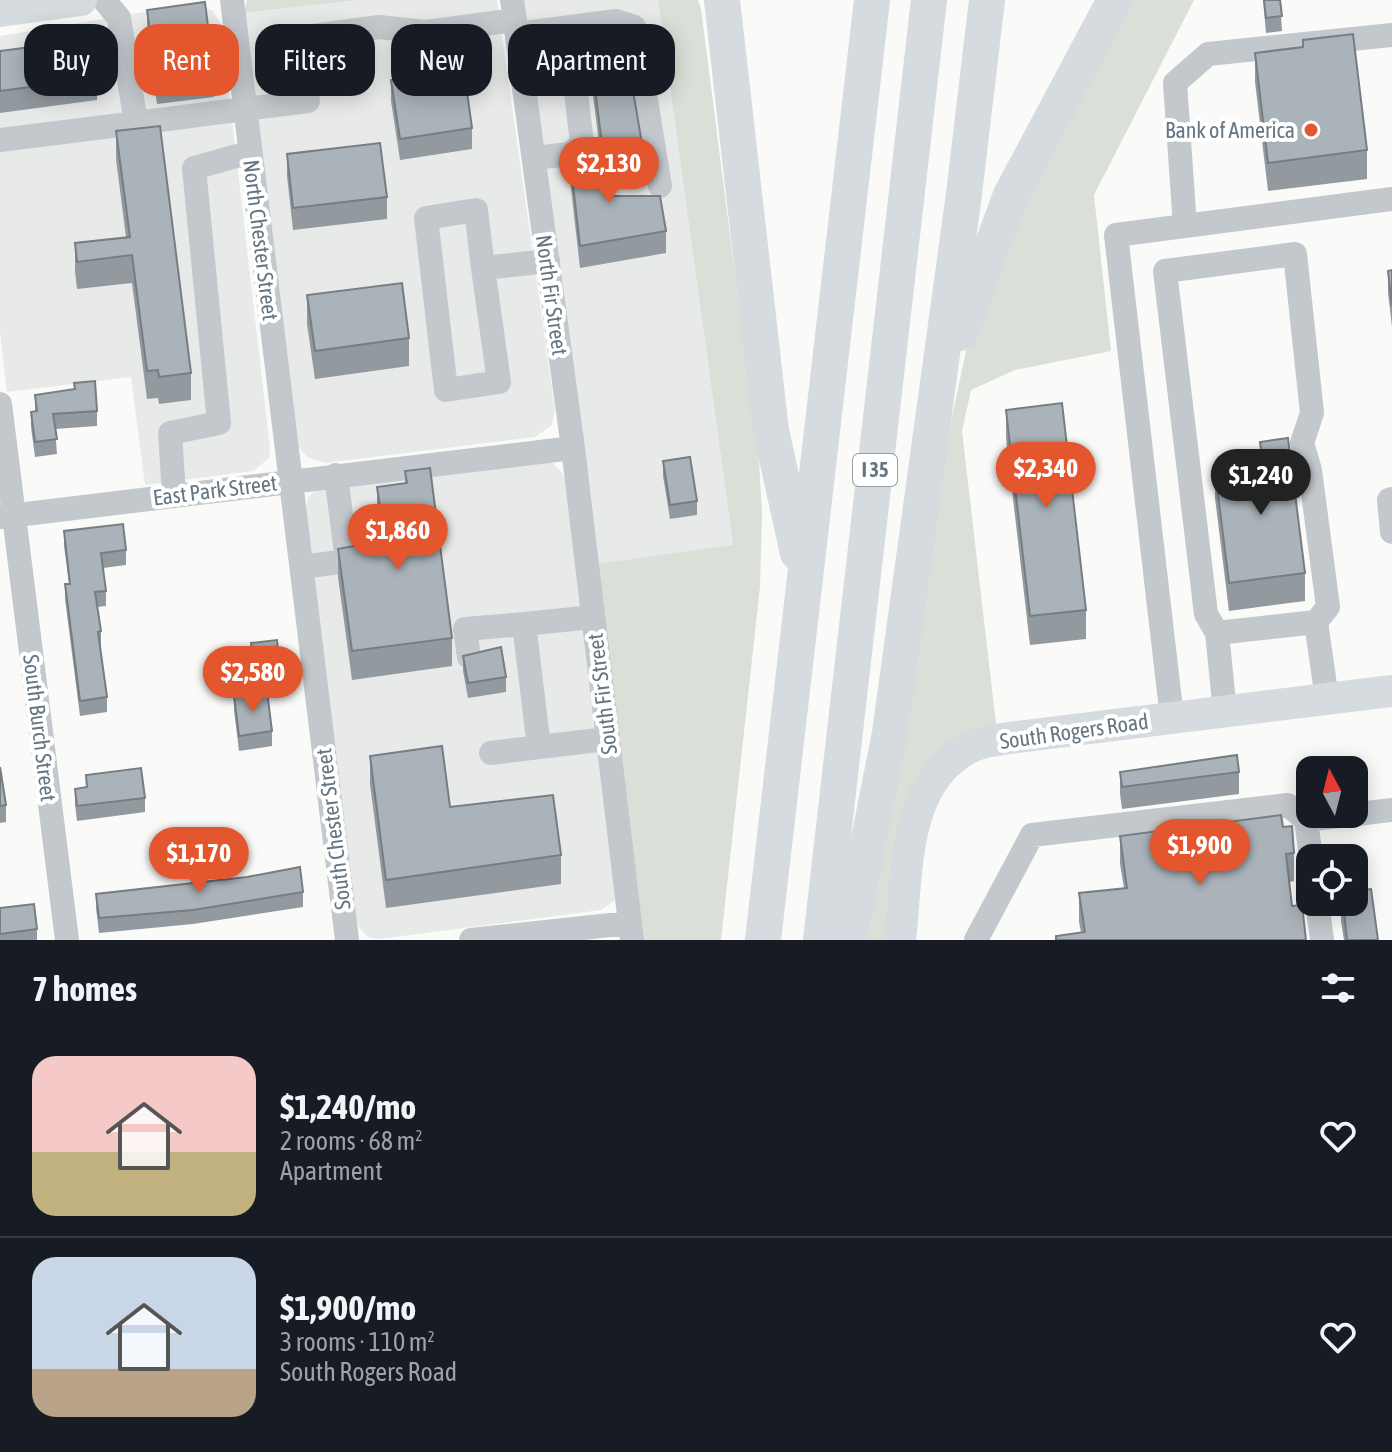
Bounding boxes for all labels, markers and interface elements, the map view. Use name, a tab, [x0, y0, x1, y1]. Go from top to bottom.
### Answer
chip: Buy	[24, 24, 118, 96]
chip: Rent	[134, 24, 239, 96]
chip: Filters	[255, 24, 375, 96]
chip: New	[391, 24, 492, 96]
chip: Apartment	[508, 24, 675, 96]
place label: Bank of America	[1165, 117, 1295, 143]
marker: Bank of America	[1302, 121, 1320, 139]
pin: $2,130	[544, 137, 674, 205]
text: $2,130	[577, 148, 641, 178]
street label: North Chester Street	[238, 158, 284, 322]
street label: North Fir Street	[531, 233, 573, 357]
pin: $2,340	[981, 442, 1111, 510]
pin: $1,240	[1196, 449, 1326, 517]
text: $2,340	[1014, 453, 1078, 483]
road number: I 35	[853, 454, 897, 486]
text: $1,240	[1229, 460, 1293, 490]
street label: East Park Street	[152, 469, 278, 511]
pin: $1,860	[333, 504, 463, 572]
text: $1,860	[366, 515, 430, 545]
street label: South Fir Street	[582, 632, 622, 756]
pin: $2,580	[188, 646, 318, 714]
street label: South Burch Street	[18, 653, 62, 803]
text: $2,580	[221, 657, 285, 687]
street label: South Rogers Road	[998, 708, 1150, 754]
street label: South Chester Street	[310, 747, 356, 911]
north arrow	[1296, 756, 1368, 828]
map controls	[1296, 756, 1368, 916]
pin: $1,900	[1135, 819, 1265, 887]
pin: $1,170	[134, 827, 264, 895]
text: $1,900	[1168, 830, 1232, 860]
text: $1,170	[167, 838, 231, 868]
button: locate	[1296, 844, 1368, 916]
icon: filters	[1316, 966, 1360, 1010]
text: 7 homes	[32, 969, 137, 1008]
text: $1,240/mo	[280, 1087, 416, 1126]
icon: home	[96, 1088, 192, 1184]
icon: heart	[1316, 1114, 1360, 1158]
text: 2 rooms · 68 m²	[280, 1126, 422, 1156]
text: Apartment	[280, 1156, 383, 1186]
text: $1,900/mo	[280, 1288, 416, 1327]
icon: home	[96, 1289, 192, 1385]
icon: heart	[1316, 1315, 1360, 1359]
text: 3 rooms · 110 m²	[280, 1327, 435, 1357]
text: South Rogers Road	[280, 1357, 457, 1387]

